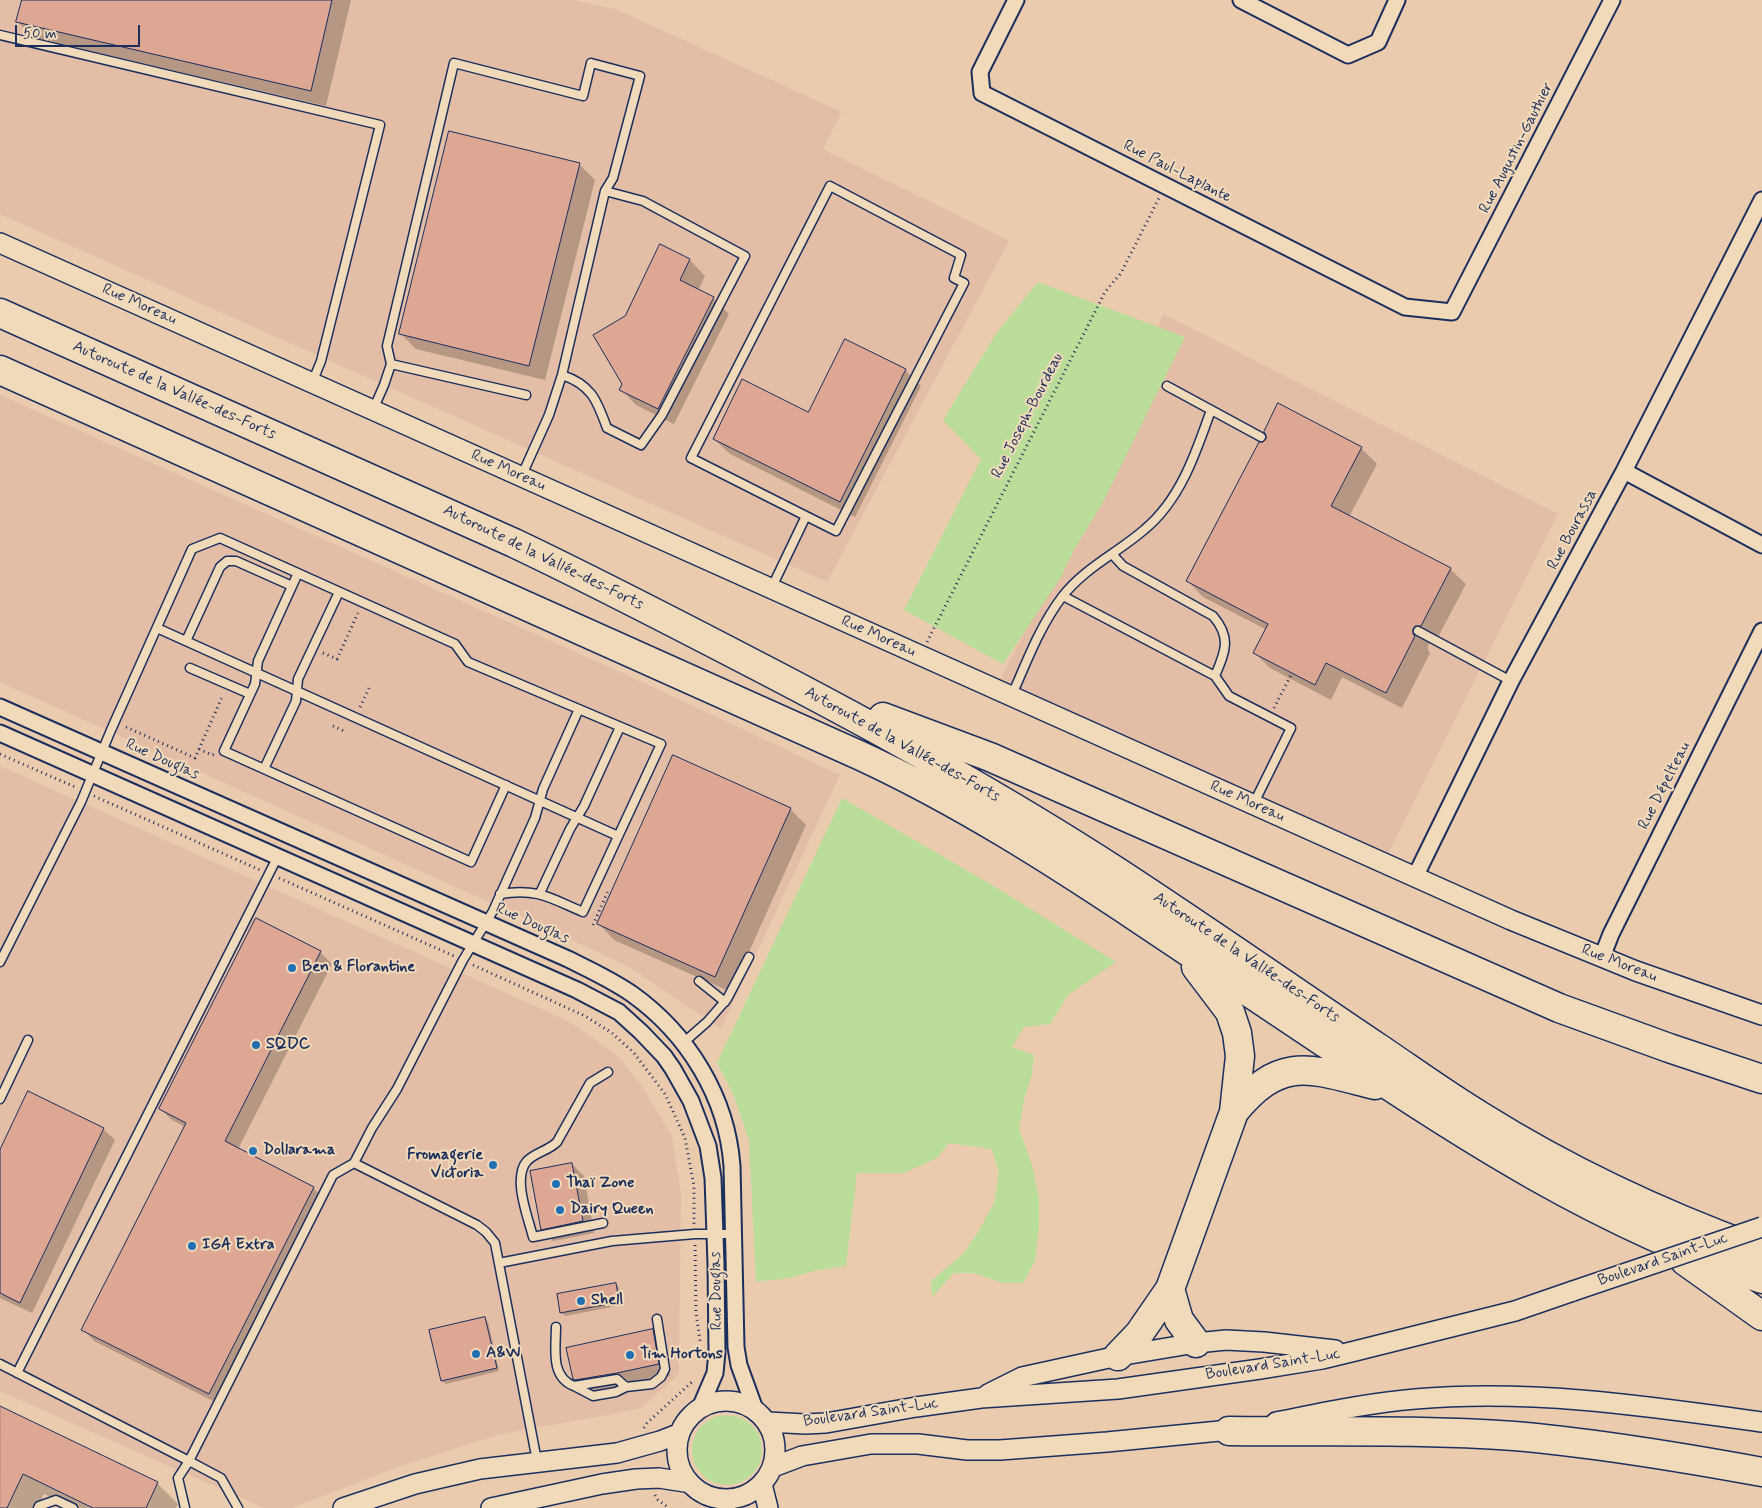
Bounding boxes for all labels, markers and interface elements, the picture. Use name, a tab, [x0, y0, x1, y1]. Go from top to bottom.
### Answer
scale bar	[18, 15, 142, 47]
text: 50 m	[23, 24, 57, 44]
street label: Rue Augustin-Gauthier	[1476, 79, 1558, 217]
street label: Rue Paul-Laplante	[1120, 136, 1234, 208]
street label: Rue Moreau	[99, 280, 179, 330]
street label: Autoroute de la Vallée-des-Forts	[69, 337, 279, 445]
street label: Rue Joseph-Bourdeau	[988, 350, 1068, 482]
street label: Rue Moreau	[468, 446, 548, 496]
street label: Rue Bourassa	[1544, 486, 1602, 574]
street label: Autoroute de la Vallée-des-Forts	[440, 501, 646, 615]
street label: Rue Moreau	[838, 612, 918, 662]
street label: Autoroute de la Vallée-des-Forts	[801, 683, 1003, 807]
street label: Rue Douglas	[122, 735, 202, 785]
street label: Rue Dépelteau	[1635, 739, 1695, 833]
street label: Rue Moreau	[1207, 777, 1287, 827]
street label: Autoroute de la Vallée-des-Forts	[1149, 888, 1343, 1028]
street label: Rue Douglas	[492, 899, 572, 949]
street label: Rue Moreau	[1578, 941, 1660, 987]
place label: Ben & Florantine	[302, 958, 415, 978]
marker: Ben & Florantine	[286, 962, 298, 974]
place label: SQDC	[266, 1035, 310, 1055]
marker: SQDC	[250, 1039, 262, 1051]
place label: Dollarama	[263, 1141, 335, 1161]
marker: Dollarama	[247, 1145, 259, 1157]
place label: Fromagerie Victoria	[407, 1146, 483, 1184]
marker: Fromagerie Victoria	[487, 1159, 499, 1171]
place label: Thaï Zone	[566, 1174, 634, 1194]
marker: Thaï Zone	[550, 1178, 562, 1190]
place label: Dairy Queen	[570, 1200, 654, 1220]
marker: Dairy Queen	[554, 1204, 566, 1216]
street label: Boulevard Saint-Luc	[1595, 1229, 1731, 1291]
place label: IGA Extra	[202, 1236, 275, 1256]
marker: IGA Extra	[186, 1240, 198, 1252]
street label: Rue Douglas	[707, 1251, 727, 1331]
place label: Shell	[591, 1291, 623, 1311]
marker: Shell	[575, 1295, 587, 1307]
place label: A&W	[486, 1344, 520, 1364]
place label: Tim Hortons	[640, 1345, 723, 1365]
street label: Boulevard Saint-Luc	[1204, 1345, 1342, 1385]
marker: A&W	[470, 1348, 482, 1360]
marker: Tim Hortons	[624, 1349, 636, 1361]
street label: Boulevard Saint-Luc	[802, 1394, 940, 1432]

